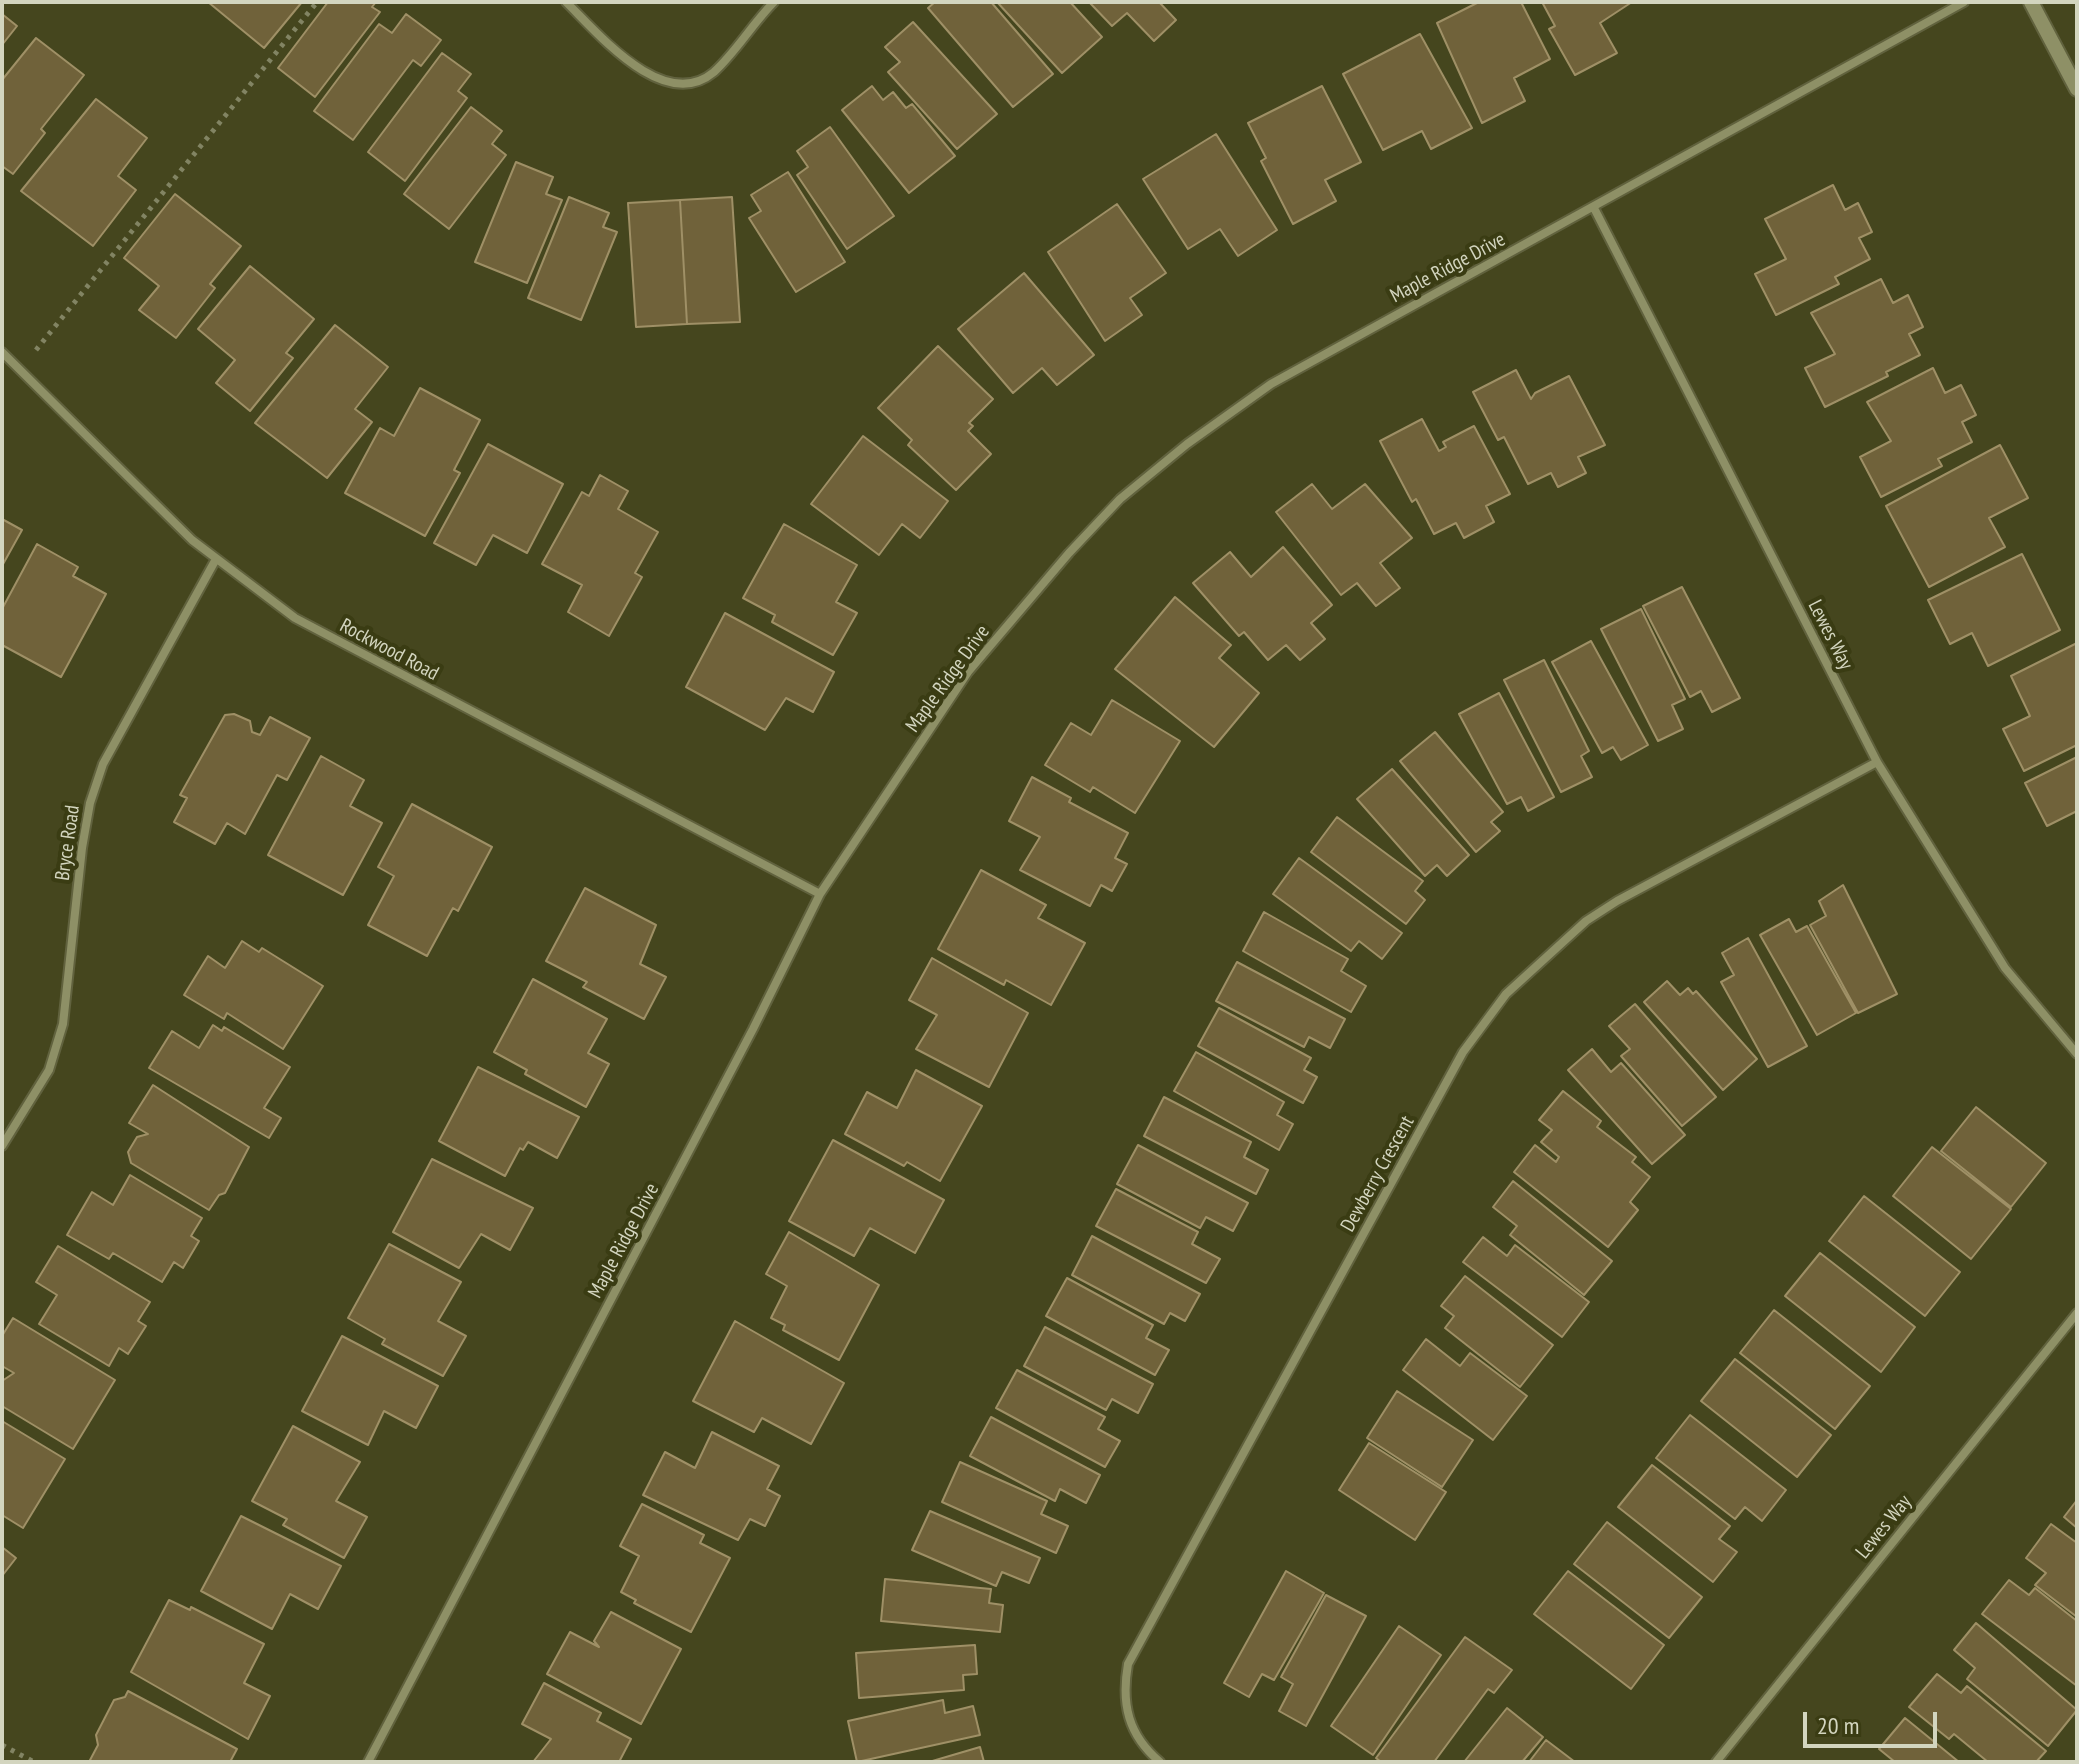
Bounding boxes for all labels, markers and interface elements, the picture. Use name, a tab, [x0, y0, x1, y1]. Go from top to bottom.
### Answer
street label: Maple Ridge Drive	[1386, 228, 1510, 308]
street label: Lewes Way	[1802, 596, 1858, 674]
street label: Rockwood Road	[336, 614, 442, 686]
street label: Maple Ridge Drive	[901, 621, 995, 737]
street label: Bryce Road	[51, 804, 85, 882]
street label: Dewberry Crescent	[1336, 1112, 1420, 1236]
street label: Maple Ridge Drive	[584, 1179, 664, 1303]
street label: Lewes Way	[1851, 1490, 1917, 1564]
scale bar	[1807, 1696, 1941, 1746]
text: 20 m	[1817, 1710, 1859, 1741]

